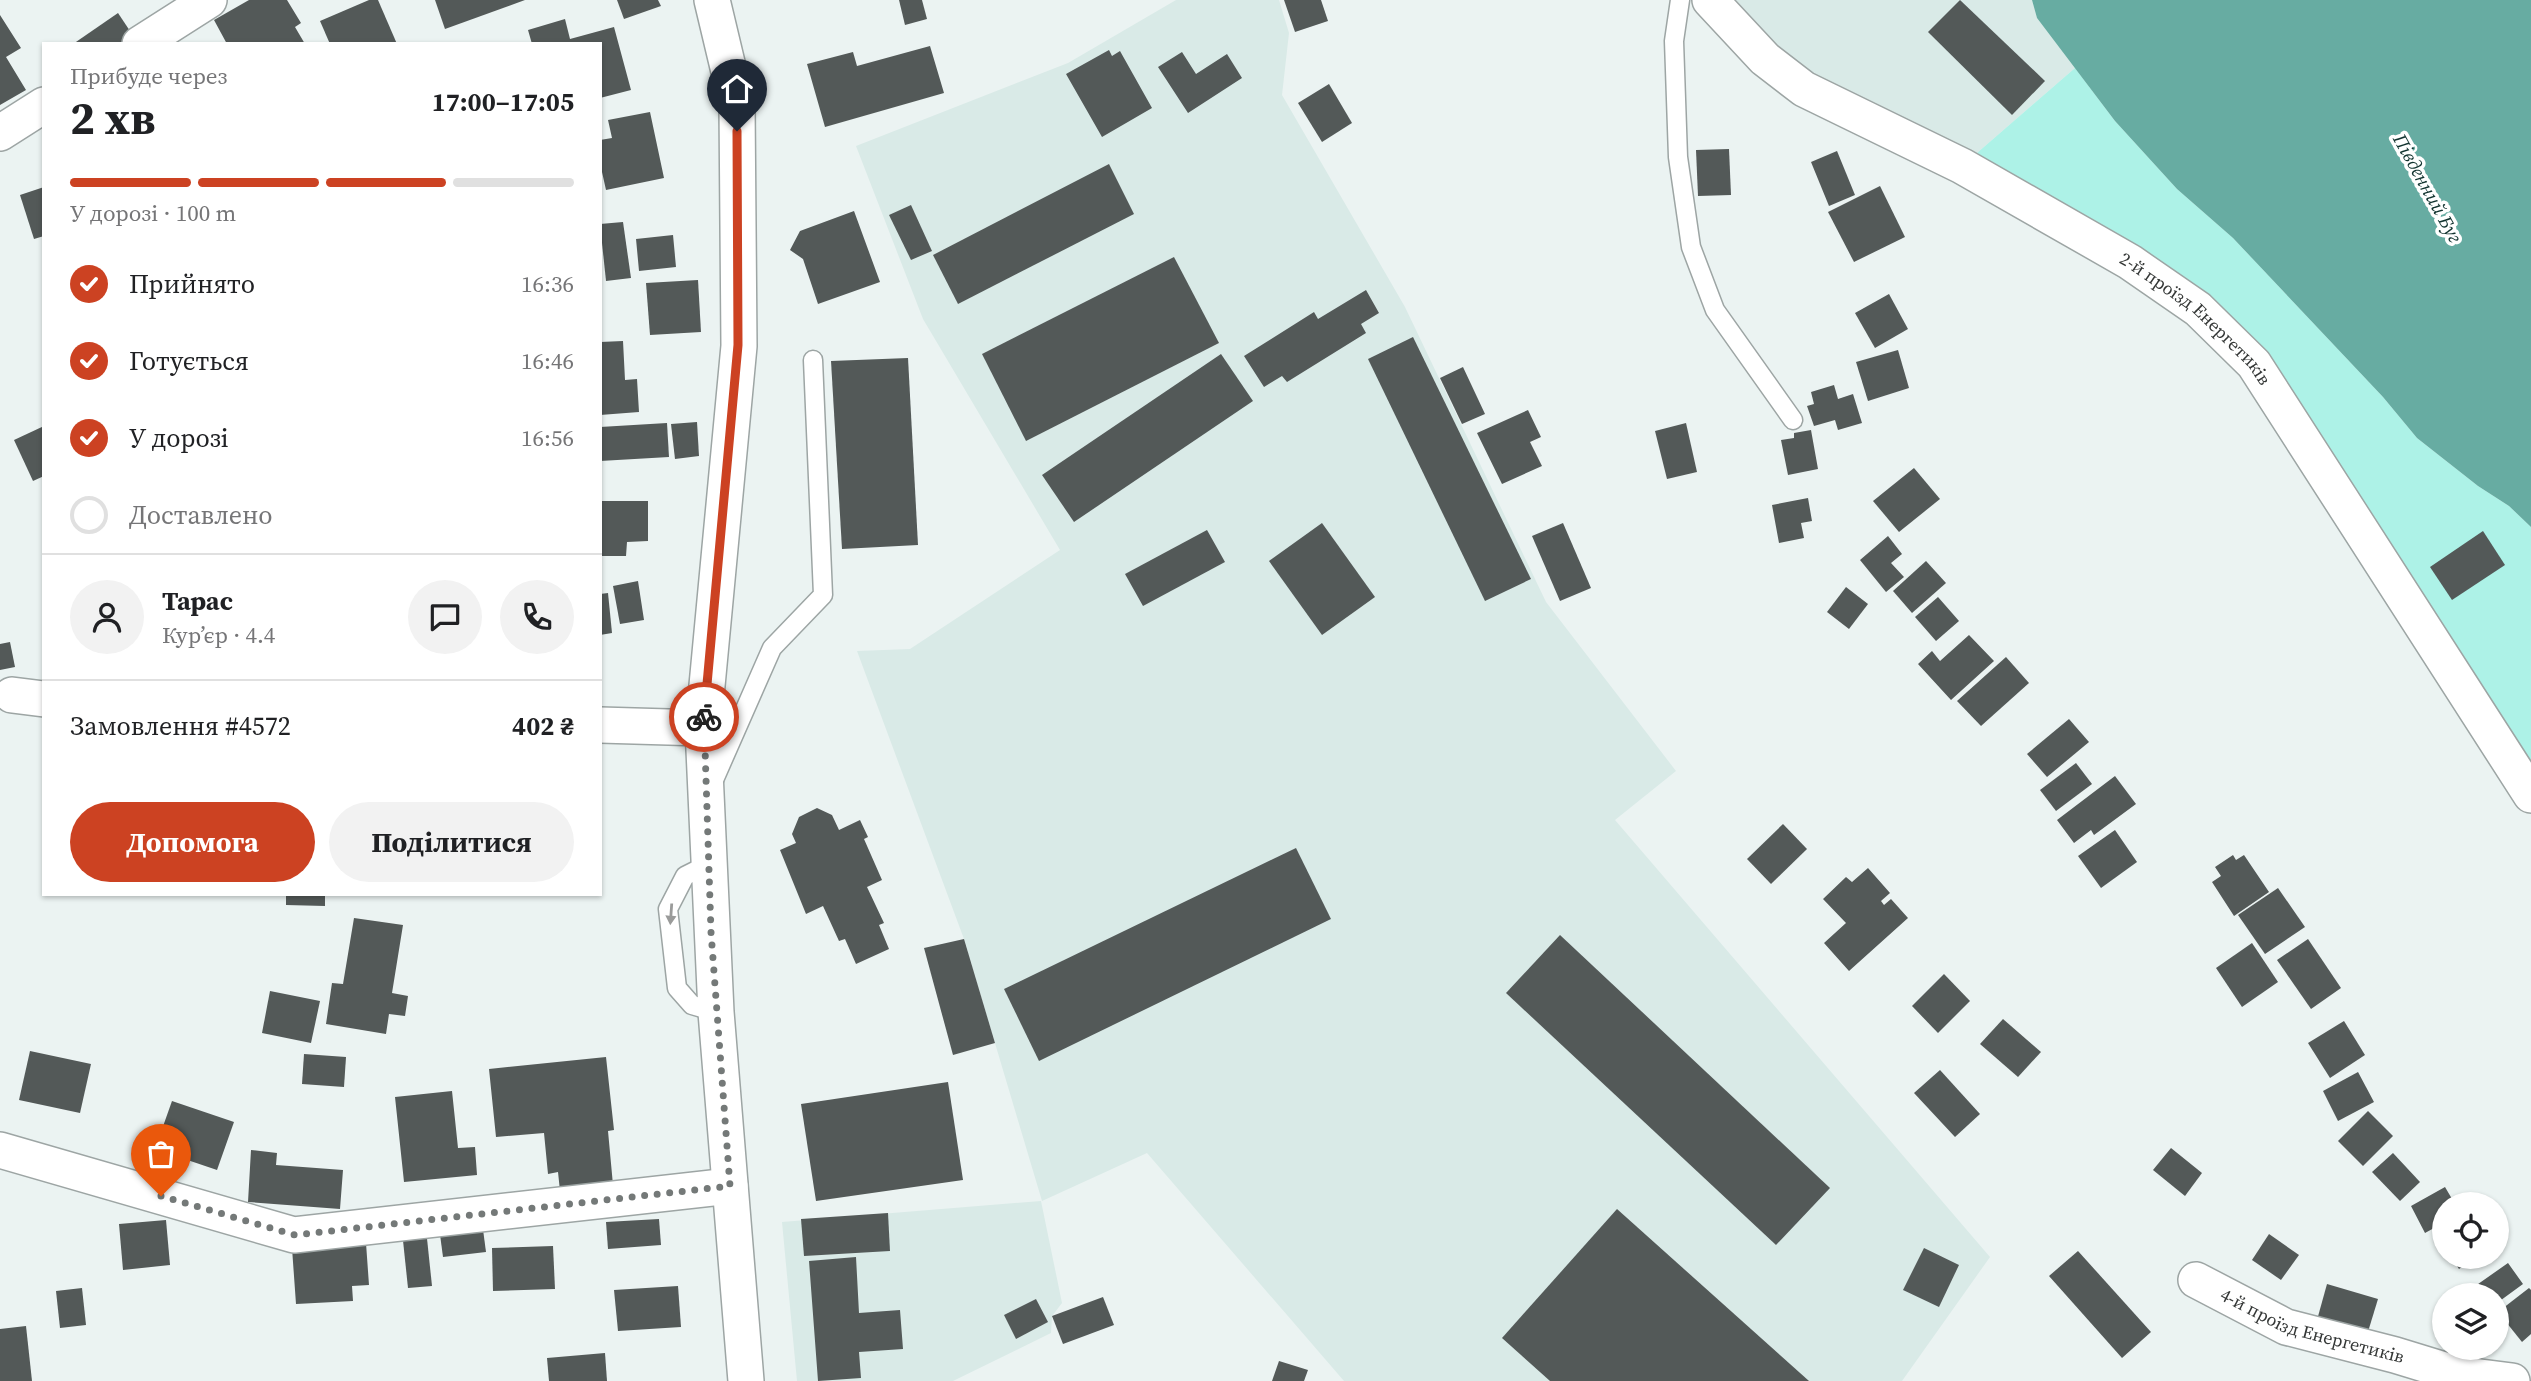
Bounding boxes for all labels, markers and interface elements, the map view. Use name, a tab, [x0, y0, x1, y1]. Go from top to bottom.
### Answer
pin	[707, 59, 767, 131]
text: Прибуде через	[70, 60, 227, 92]
icon: home	[718, 70, 756, 108]
text: 17:00–17:05	[432, 84, 574, 120]
text: 2 хв	[70, 86, 155, 149]
water label: Південний Буг	[2387, 128, 2469, 247]
text: У дорозі · 100 m	[70, 197, 236, 229]
street label: 2-й проїзд Енергетиків	[2115, 246, 2277, 390]
icon: check	[70, 265, 108, 303]
text: Прийнято	[129, 266, 255, 302]
text: 16:36	[521, 268, 574, 300]
icon: check	[70, 342, 108, 380]
text: Готується	[129, 343, 249, 379]
text: 16:46	[521, 345, 574, 377]
icon: check	[70, 419, 108, 457]
text: У дорозі	[129, 420, 229, 456]
text: 16:56	[521, 422, 574, 454]
text: Доставлено	[129, 497, 272, 533]
button: person	[70, 580, 144, 654]
button: chat	[408, 580, 482, 654]
button: phone	[500, 580, 574, 654]
text: Тарас	[162, 583, 233, 619]
text: Кур’єр · 4.4	[162, 619, 275, 651]
courier	[669, 682, 739, 752]
icon: bike	[685, 698, 723, 736]
text: Замовлення #4572	[70, 708, 291, 744]
text: 402 ₴	[512, 708, 574, 744]
button: Допомога	[70, 802, 315, 882]
button: Поділитися	[329, 802, 574, 882]
one-way arrow	[665, 903, 676, 925]
pin	[131, 1124, 191, 1196]
icon: bag	[142, 1135, 180, 1173]
map controls	[2432, 1192, 2509, 1360]
button: locate	[2432, 1192, 2509, 1269]
street label: 4-й проїзд Енергетиків	[2216, 1282, 2407, 1369]
button: layers	[2432, 1283, 2509, 1360]

